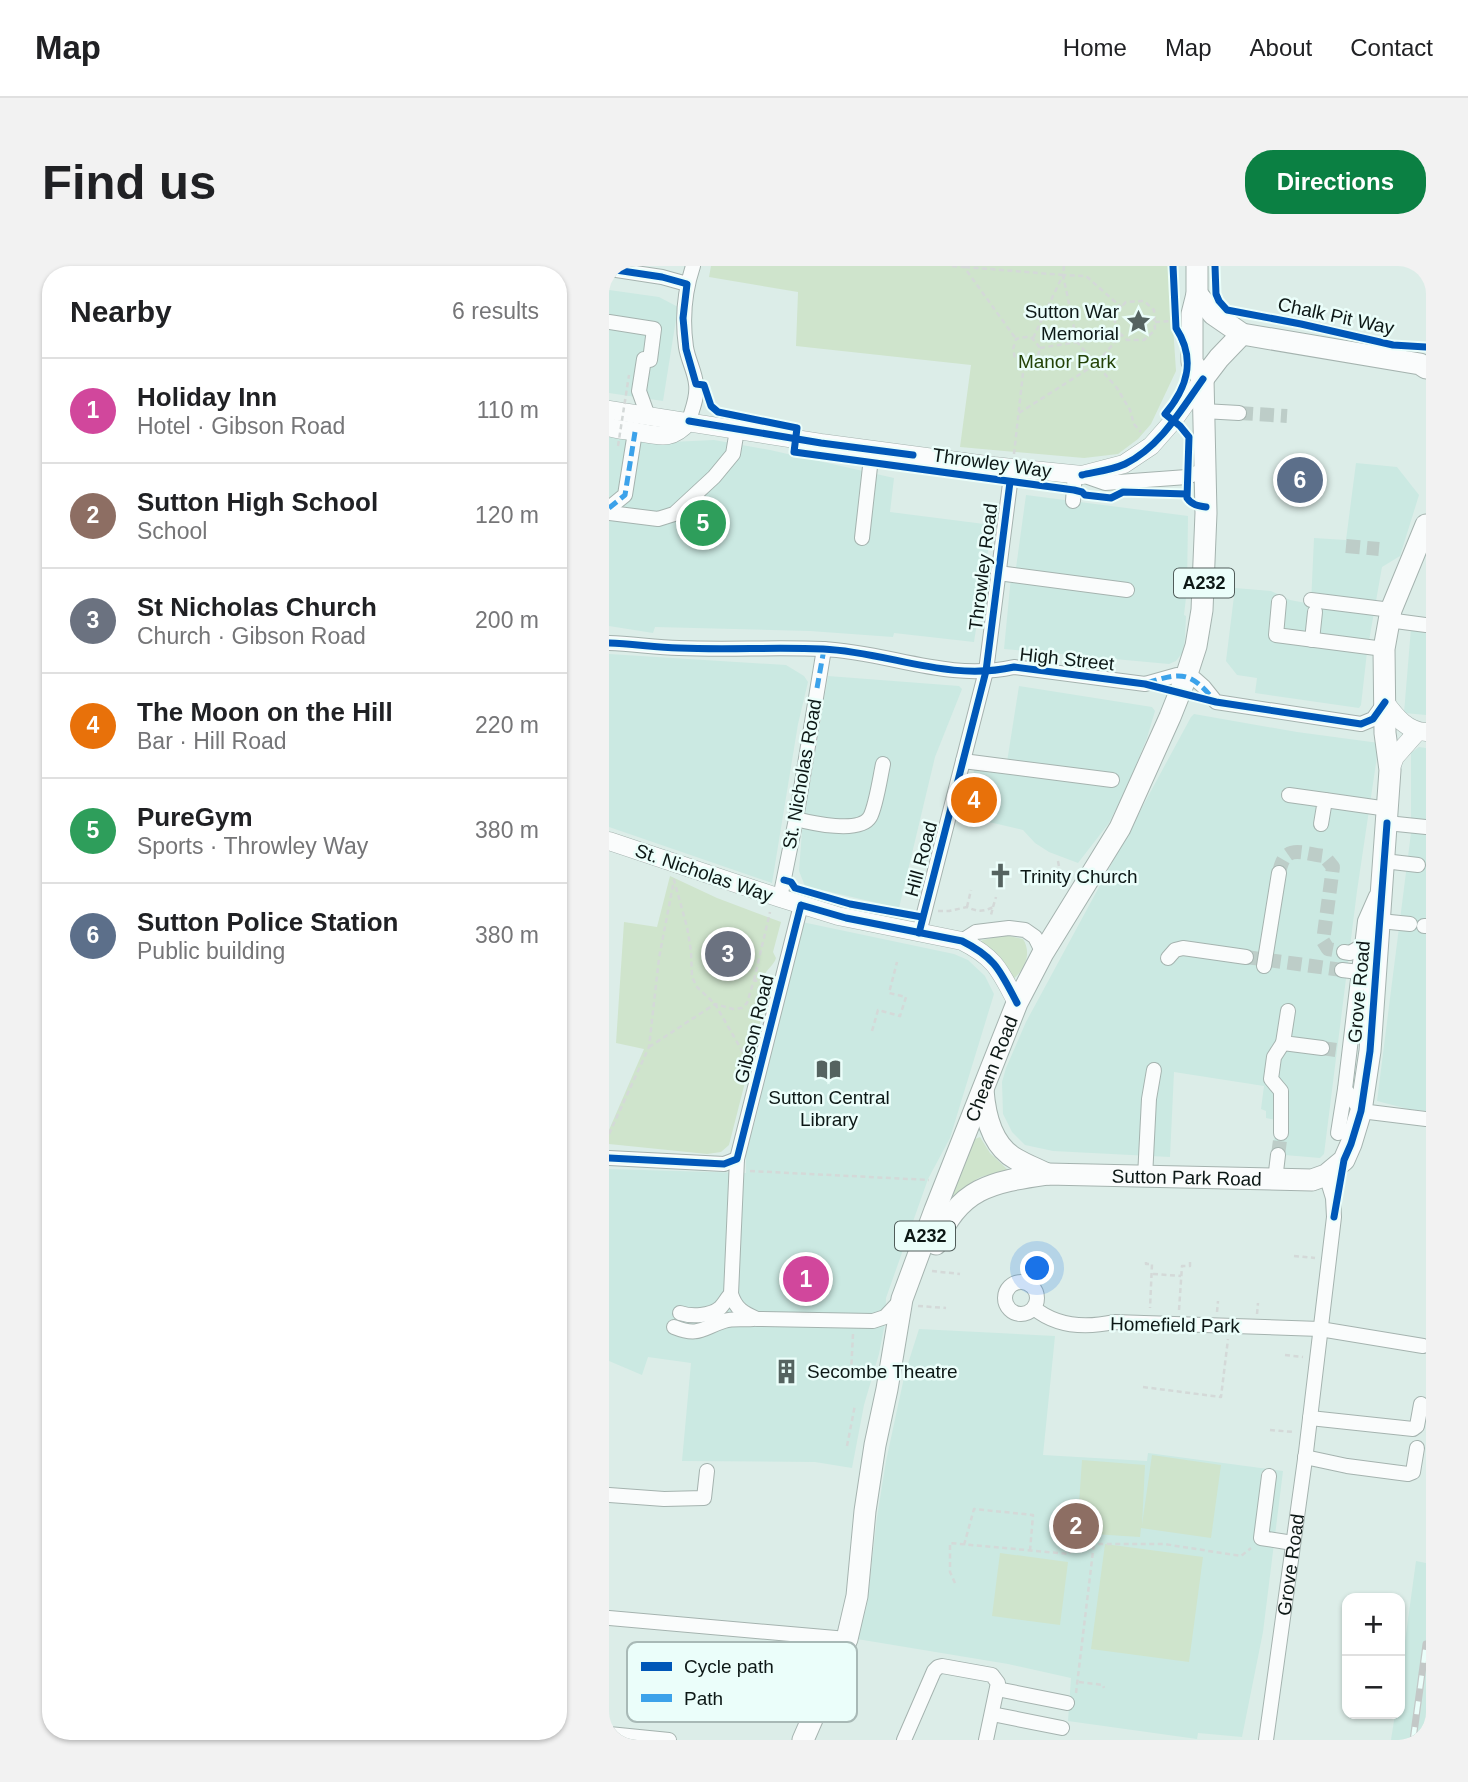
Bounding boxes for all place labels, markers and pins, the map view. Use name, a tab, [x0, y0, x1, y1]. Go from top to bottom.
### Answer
place label: Sutton War Memorial	[1025, 301, 1120, 344]
place icon: Sutton War Memorial	[1125, 308, 1153, 336]
pin: 6	[1277, 454, 1323, 506]
pin: 5	[680, 497, 726, 549]
pin: 4	[951, 774, 997, 826]
church icon: Trinity Church	[986, 862, 1014, 890]
place label: Trinity Church	[1020, 866, 1138, 887]
pin: 3	[705, 928, 751, 980]
library icon: Sutton Central Library	[815, 1055, 843, 1083]
place label: Sutton Central Library	[768, 1087, 890, 1130]
pin: 1	[783, 1253, 829, 1305]
building icon: Secombe Theatre	[773, 1357, 801, 1385]
place label: Secombe Theatre	[807, 1361, 958, 1382]
pin: 2	[1053, 1500, 1099, 1552]

